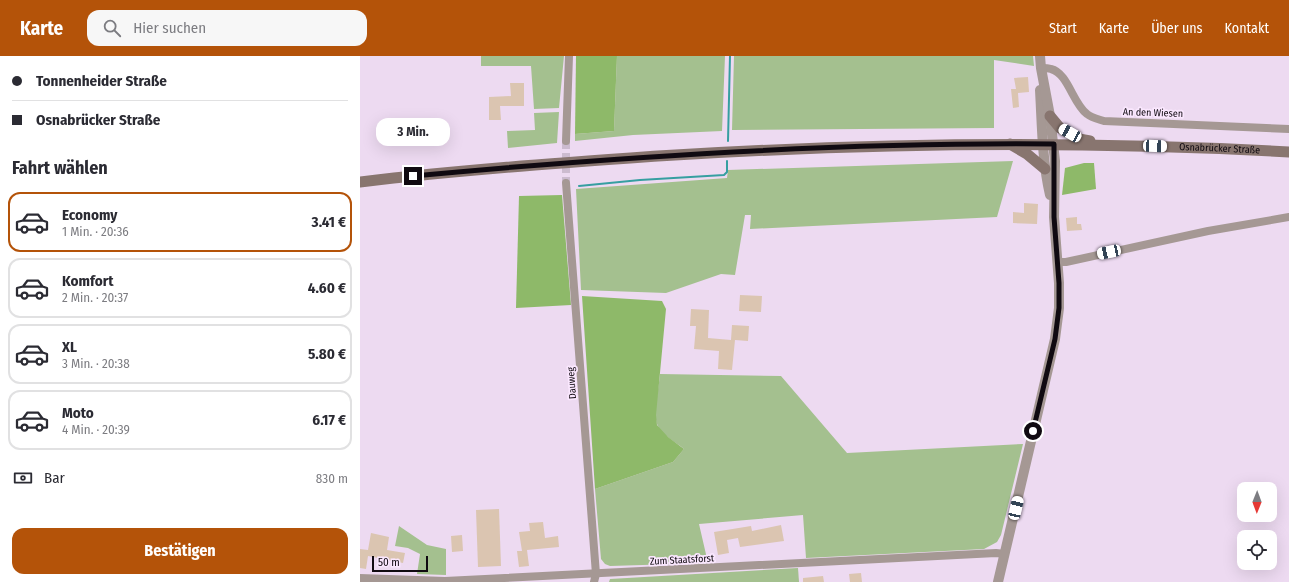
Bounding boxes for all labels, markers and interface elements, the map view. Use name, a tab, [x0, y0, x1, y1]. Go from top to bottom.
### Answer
search box	[87, 10, 367, 46]
text: Karte	[20, 17, 63, 40]
icon: search	[101, 17, 123, 39]
text: Hier suchen	[133, 19, 206, 37]
text: Start	[1049, 20, 1077, 37]
text: Karte	[1099, 20, 1129, 37]
text: Über uns	[1151, 20, 1203, 37]
text: Kontakt	[1225, 20, 1269, 37]
text: Tonnenheider Straße	[36, 72, 167, 90]
street label: An den Wiesen	[1123, 106, 1183, 120]
text: Osnabrücker Straße	[36, 111, 160, 129]
callout: 3 Min.	[376, 118, 450, 146]
car	[1057, 122, 1083, 144]
text: 3 Min.	[397, 124, 429, 139]
car	[1143, 140, 1167, 152]
street label: Osnabrücker Straße	[1179, 141, 1260, 156]
text: Fahrt wählen	[12, 157, 108, 179]
route end	[404, 167, 422, 185]
icon: car	[14, 204, 50, 240]
text: Economy	[62, 206, 117, 224]
text: 3.41 €	[312, 213, 346, 231]
text: 1 Min. · 20:36	[62, 224, 129, 239]
car	[1096, 244, 1122, 260]
icon: car	[14, 270, 50, 306]
text: Komfort	[62, 272, 113, 290]
text: 4.60 €	[308, 279, 346, 297]
text: 2 Min. · 20:37	[62, 290, 128, 305]
icon: car	[14, 336, 50, 372]
text: XL	[62, 338, 77, 356]
text: 5.80 €	[308, 345, 346, 363]
text: 3 Min. · 20:38	[62, 356, 130, 371]
street label: Dauweg	[565, 366, 579, 399]
icon: car	[14, 402, 50, 438]
text: Moto	[62, 404, 94, 422]
text: 6.17 €	[312, 411, 346, 429]
text: 4 Min. · 20:39	[62, 422, 130, 437]
route start	[1024, 422, 1042, 440]
icon: cash	[12, 467, 34, 489]
text: Bar	[44, 469, 65, 487]
text: 830 m	[316, 471, 348, 486]
north arrow	[1237, 482, 1277, 522]
map controls	[1237, 482, 1277, 570]
car	[1007, 495, 1025, 521]
button: Bestätigen	[12, 528, 348, 574]
button: locate	[1237, 530, 1277, 570]
street label: Zum Staatsforst	[650, 552, 715, 568]
scale bar	[372, 554, 428, 573]
text: 50 m	[378, 556, 400, 569]

